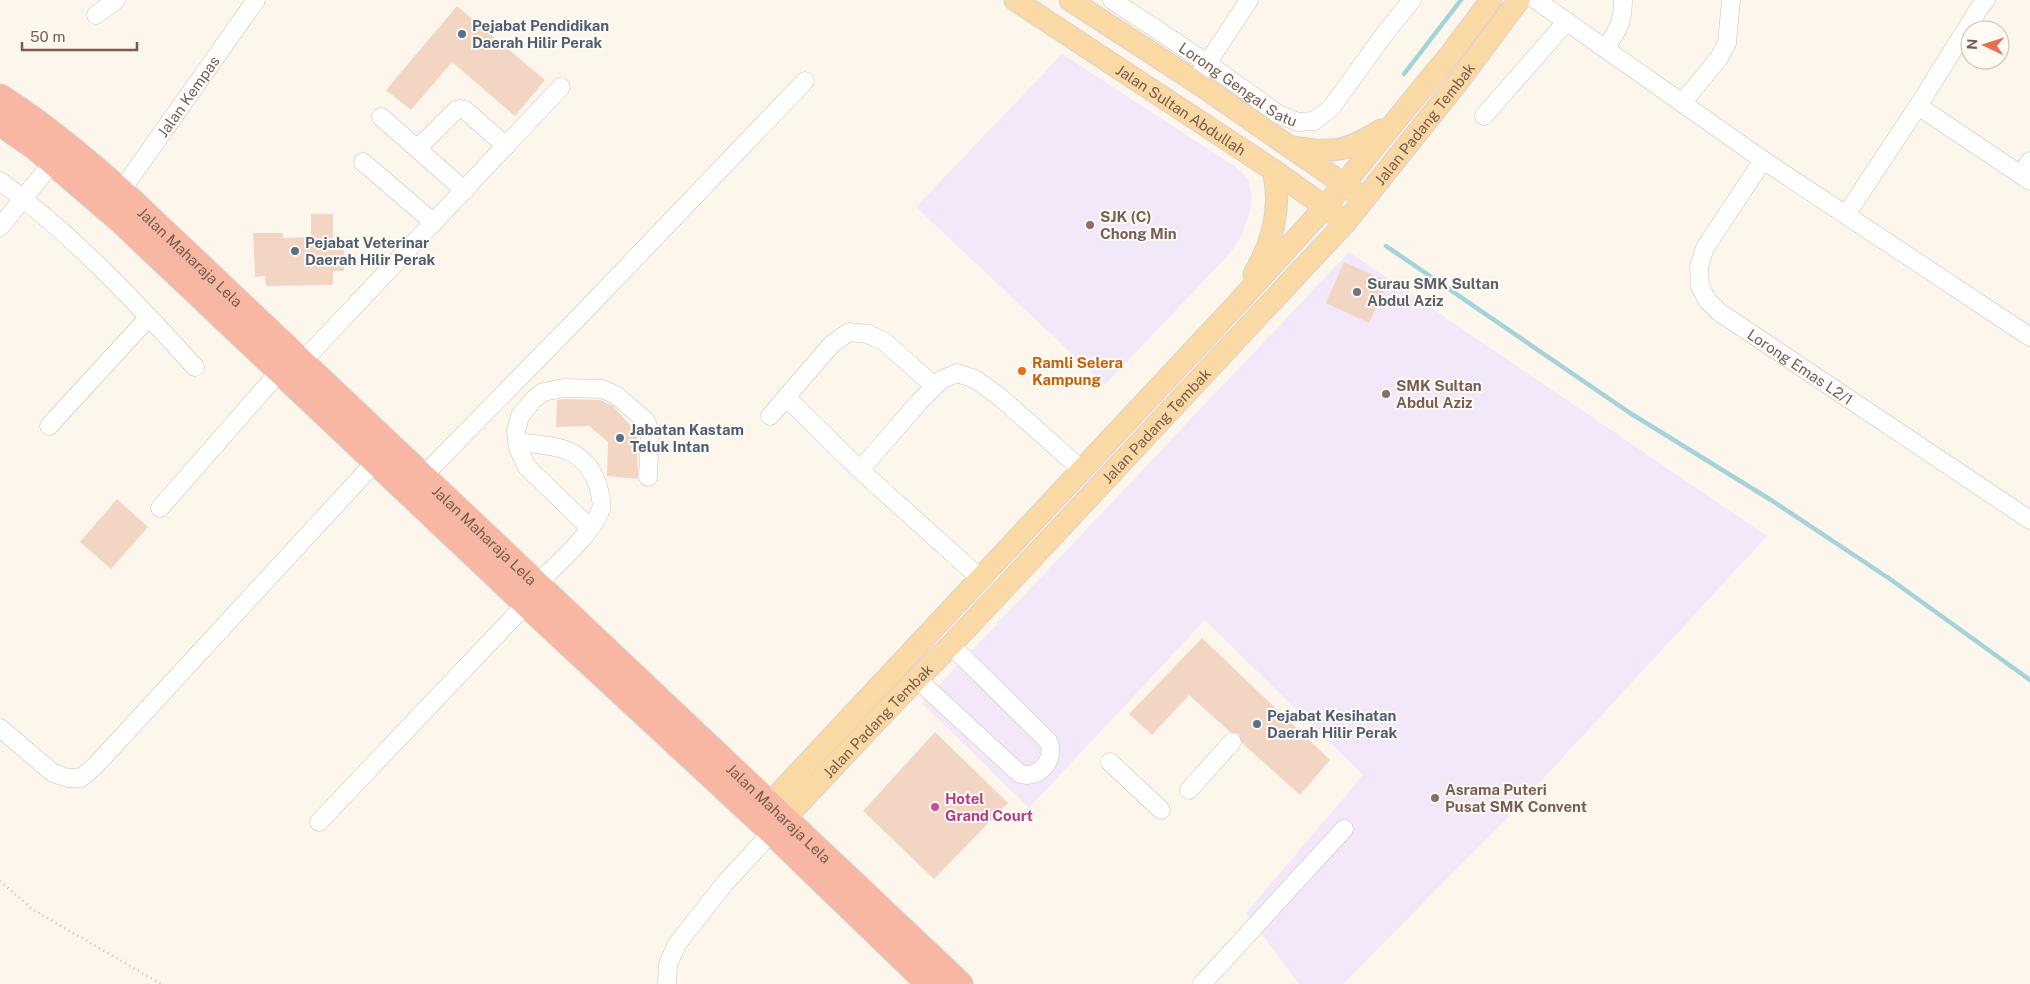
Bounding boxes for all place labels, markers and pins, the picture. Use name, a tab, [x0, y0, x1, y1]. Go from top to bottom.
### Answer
place label: Pejabat Pendidikan Daerah Hilir Perak	[472, 17, 609, 51]
marker: Pejabat Pendidikan Daerah Hilir Perak	[456, 28, 468, 40]
place label: SJK (C) Chong Min	[1100, 208, 1177, 242]
marker: SJK (C) Chong Min	[1084, 219, 1096, 231]
place label: Pejabat Veterinar Daerah Hilir Perak	[305, 234, 435, 268]
marker: Pejabat Veterinar Daerah Hilir Perak	[289, 245, 301, 257]
place label: Surau SMK Sultan Abdul Aziz	[1367, 275, 1499, 309]
marker: Surau SMK Sultan Abdul Aziz	[1351, 286, 1363, 298]
place label: Ramli Selera Kampung	[1032, 354, 1123, 388]
marker: Ramli Selera Kampung	[1016, 365, 1028, 377]
place label: SMK Sultan Abdul Aziz	[1396, 377, 1482, 411]
marker: SMK Sultan Abdul Aziz	[1380, 388, 1392, 400]
place label: Jabatan Kastam Teluk Intan	[630, 421, 744, 455]
marker: Jabatan Kastam Teluk Intan	[614, 432, 626, 444]
place label: Pejabat Kesihatan Daerah Hilir Perak	[1267, 707, 1397, 741]
marker: Pejabat Kesihatan Daerah Hilir Perak	[1251, 718, 1263, 730]
place label: Asrama Puteri Pusat SMK Convent	[1445, 781, 1587, 815]
place label: Hotel Grand Court	[945, 790, 1033, 824]
marker: Asrama Puteri Pusat SMK Convent	[1429, 792, 1441, 804]
marker: Hotel Grand Court	[929, 801, 941, 813]

